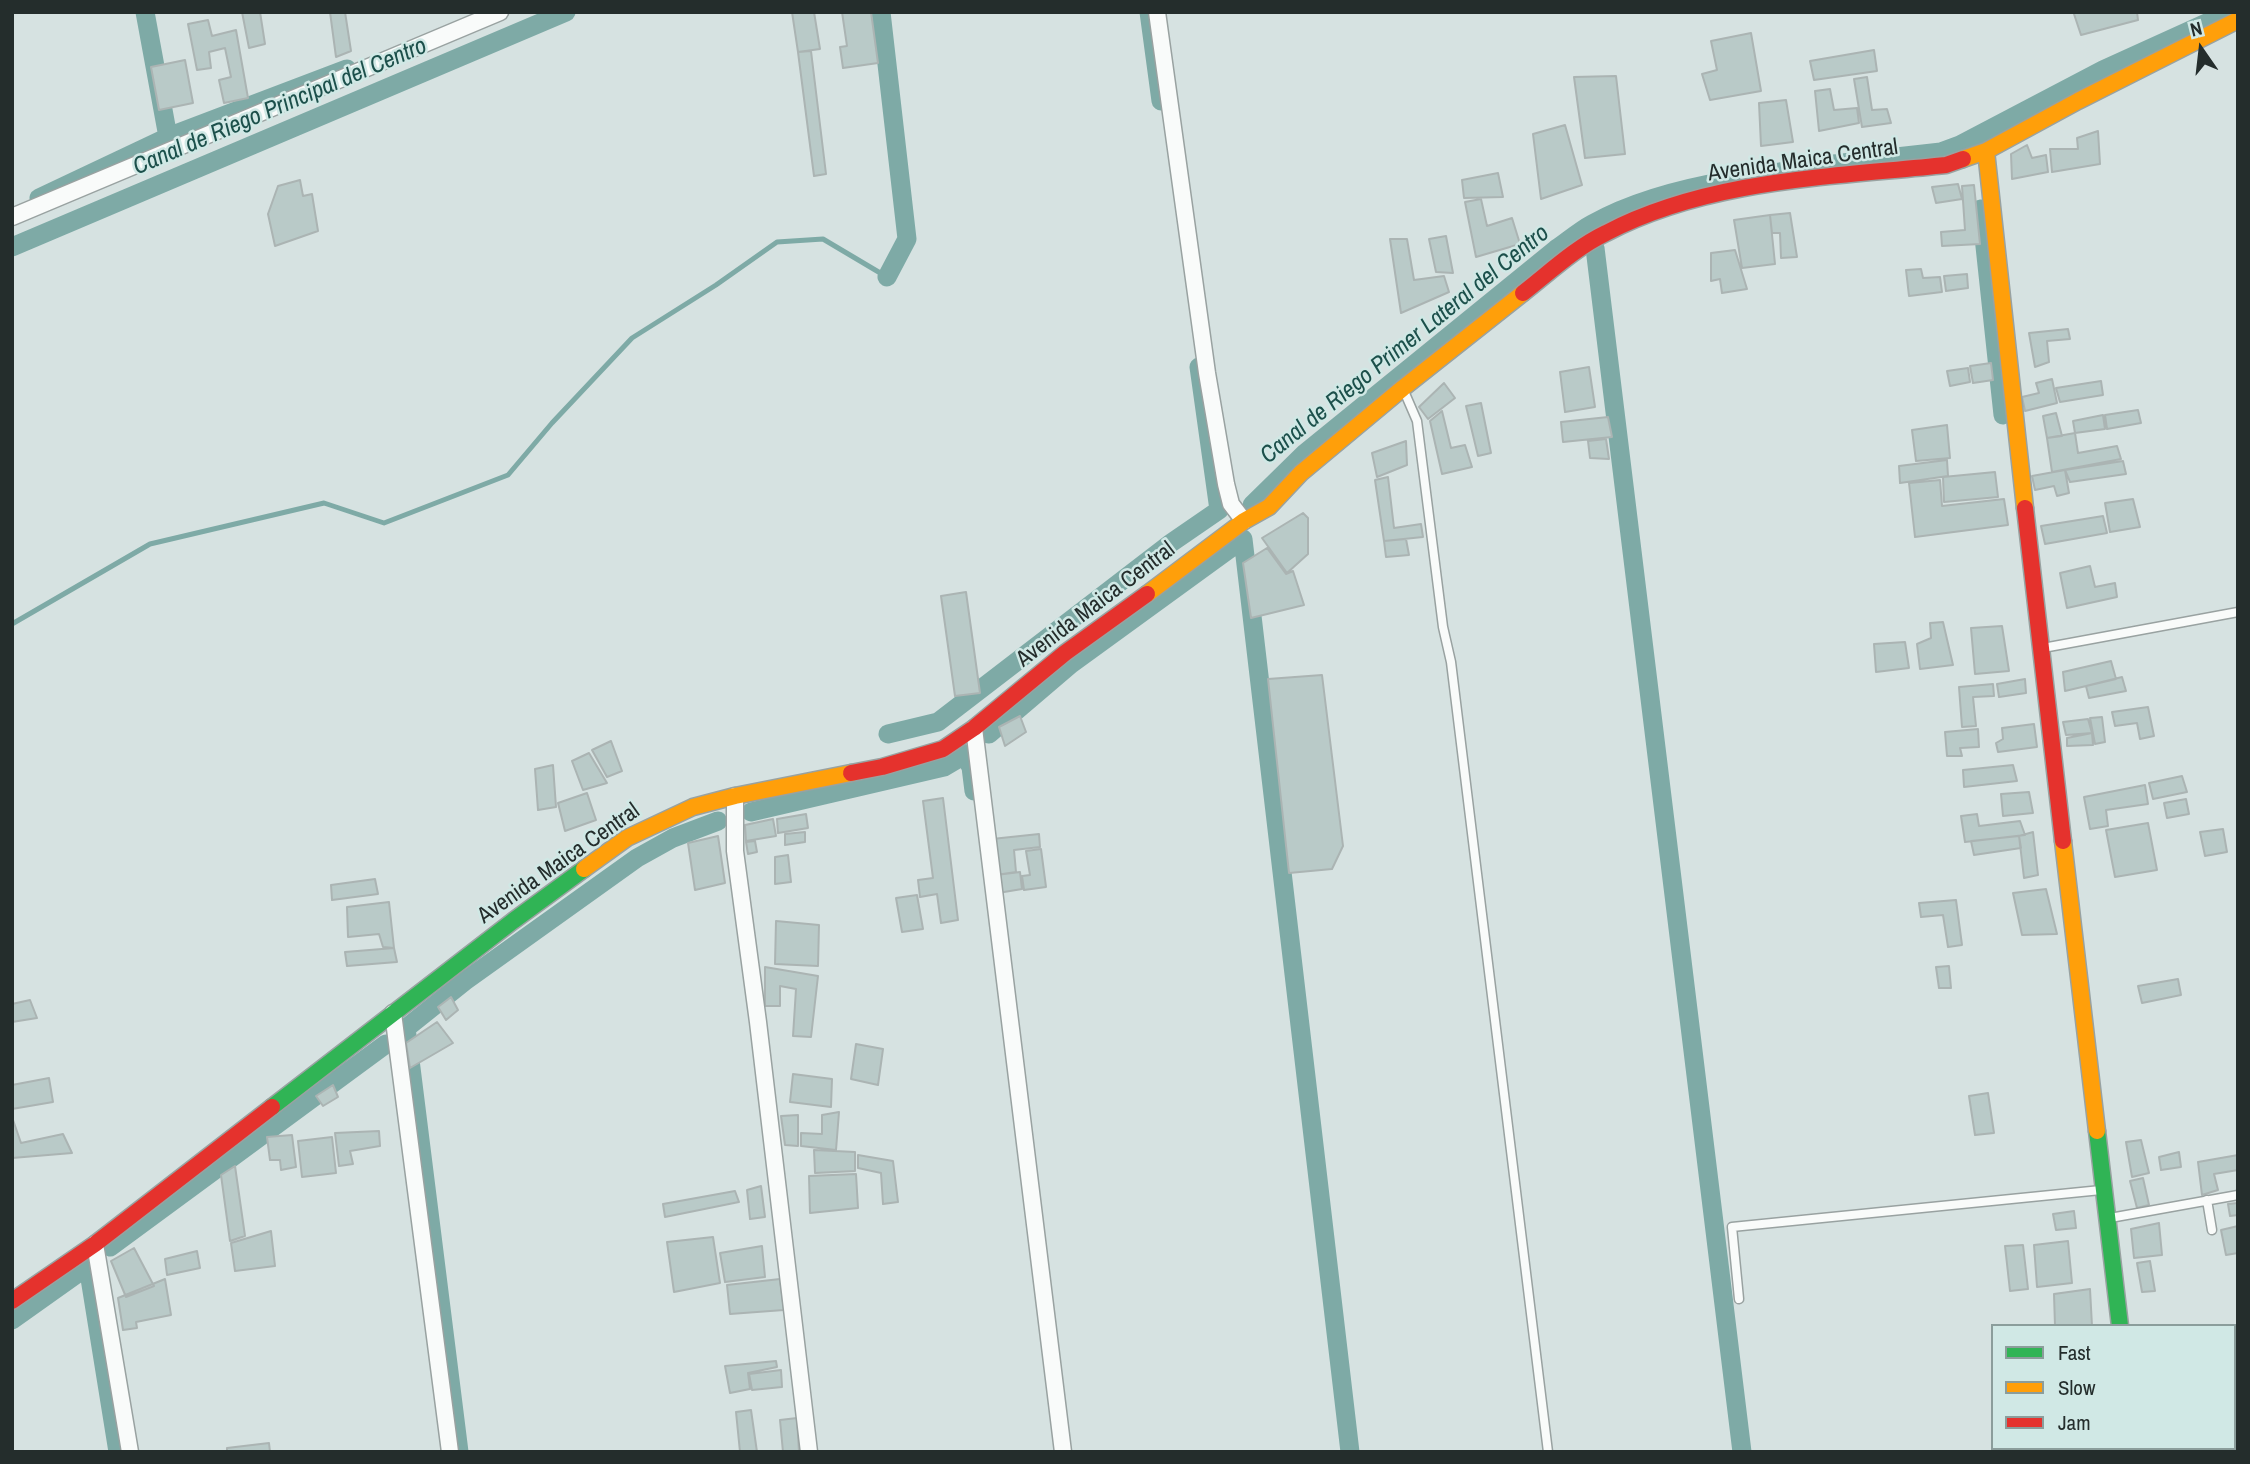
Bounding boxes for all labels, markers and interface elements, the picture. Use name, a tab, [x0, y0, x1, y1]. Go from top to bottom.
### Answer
north arrow	[2166, 14, 2236, 84]
text: N	[2187, 15, 2205, 43]
water label: Canal de Riego Principal del Centro	[129, 32, 431, 182]
street label: Avenida Maica Central	[1706, 134, 1900, 188]
water label: Canal de Riego Primer Lateral del Centro	[1255, 220, 1555, 470]
street label: Avenida Maica Central	[1011, 536, 1181, 674]
street label: Avenida Maica Central	[473, 798, 645, 930]
legend	[1991, 1324, 2236, 1450]
text: Fast	[2058, 1338, 2091, 1367]
text: Slow	[2058, 1373, 2095, 1402]
text: Jam	[2058, 1408, 2091, 1437]

